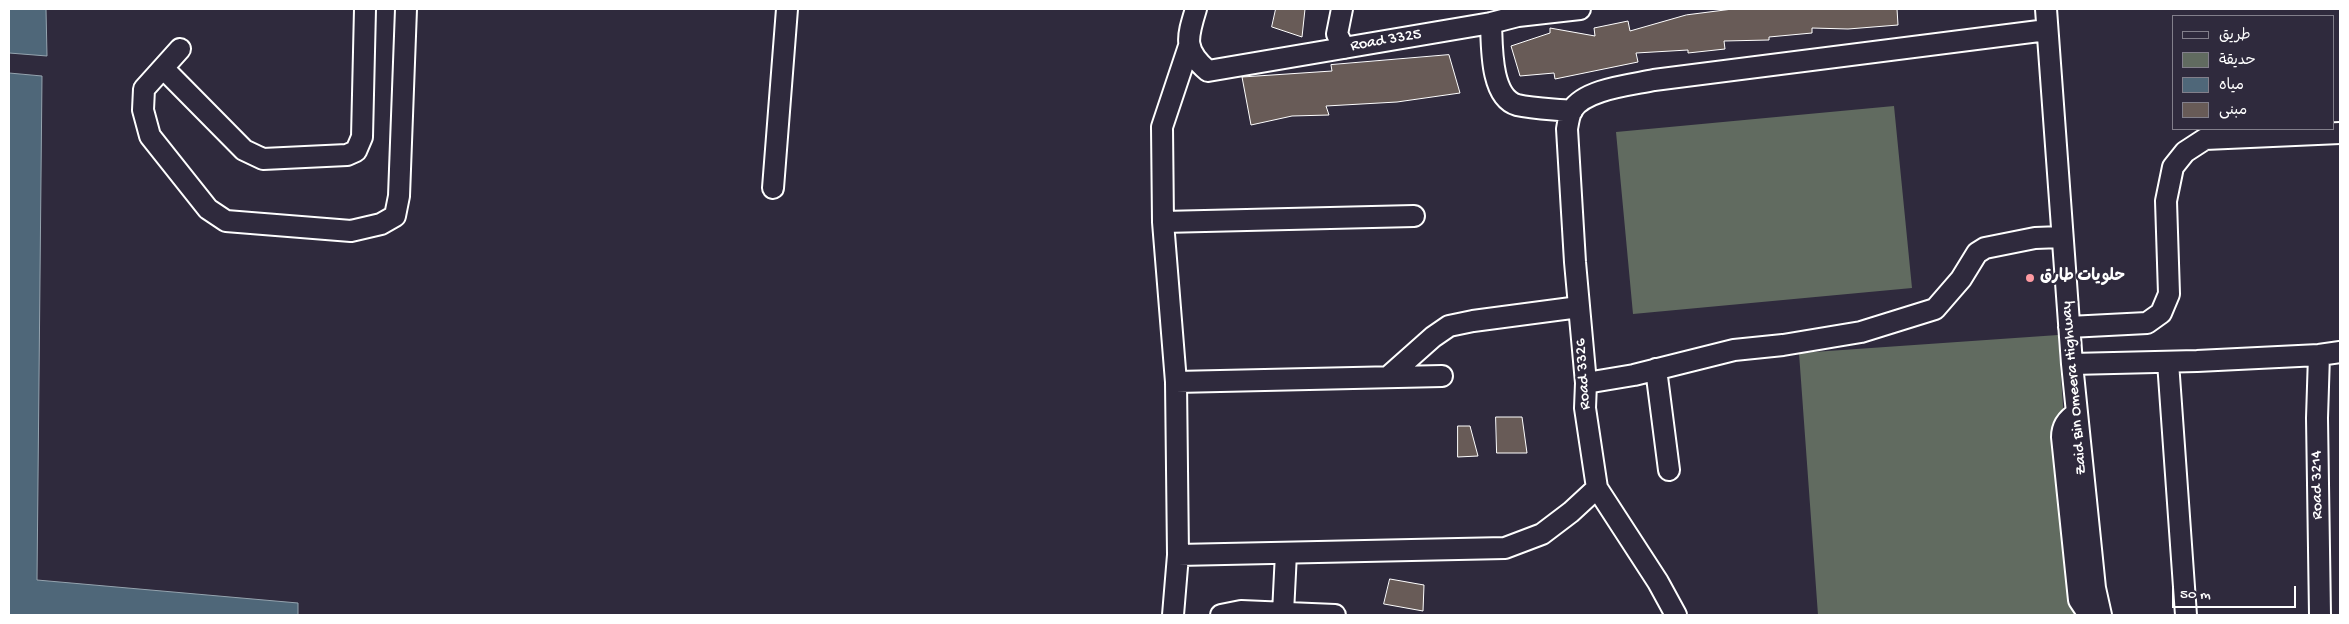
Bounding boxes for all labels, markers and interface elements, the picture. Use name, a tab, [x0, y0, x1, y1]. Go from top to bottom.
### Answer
legend	[2172, 15, 2334, 130]
street label: Road 3325	[1349, 25, 1423, 57]
text: طريق	[2219, 27, 2251, 45]
text: حديقة	[2219, 52, 2256, 70]
text: مياه	[2219, 77, 2244, 95]
text: مبنى	[2219, 102, 2247, 120]
place label: حلويات طارق	[2040, 268, 2125, 288]
marker: حلويات طارق	[2024, 272, 2036, 284]
street label: Zaid Bin Omeera Highway	[2058, 300, 2092, 476]
street label: Road 3326	[1572, 338, 1596, 410]
street label: Road 3214	[2308, 450, 2328, 520]
scale bar	[2174, 576, 2298, 608]
text: 50 m	[2180, 586, 2211, 604]

